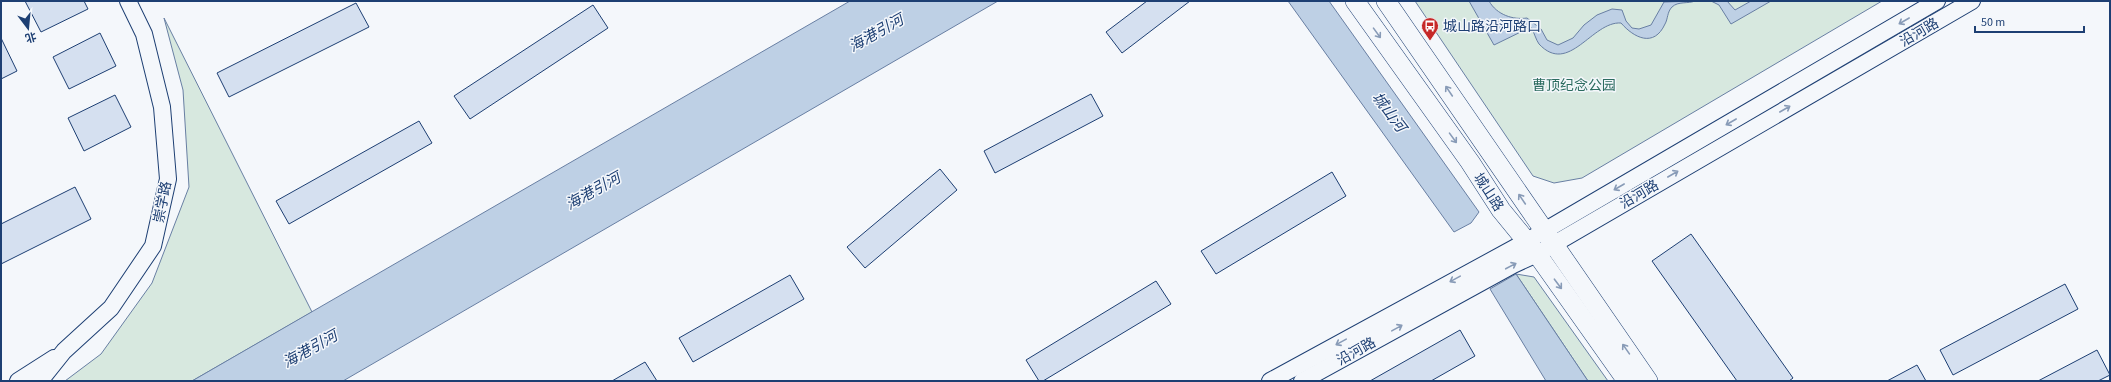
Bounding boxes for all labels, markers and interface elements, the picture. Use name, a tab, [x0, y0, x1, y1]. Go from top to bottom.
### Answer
north arrow	[8, 8, 48, 48]
water label: 海港引河	[845, 8, 910, 57]
scale bar	[1975, 8, 2084, 34]
street label: 沿河路	[1896, 14, 1943, 52]
text: 50 m	[1981, 14, 2005, 31]
bus stop icon: 城山路沿河路口	[1420, 16, 1440, 41]
place label: 城山路沿河路口	[1443, 17, 1541, 37]
one-way arrow	[1898, 17, 1910, 25]
one-way arrow	[1373, 27, 1381, 38]
text: 北	[23, 28, 38, 46]
park label: 曹顶纪念公园	[1532, 76, 1616, 96]
one-way arrow	[1445, 86, 1453, 97]
water label: 城山河	[1367, 88, 1412, 139]
one-way arrow	[1779, 104, 1791, 112]
one-way arrow	[1725, 118, 1737, 126]
one-way arrow	[1449, 133, 1457, 144]
water label: 海港引河	[562, 166, 627, 215]
street label: 城山路	[1468, 169, 1508, 216]
one-way arrow	[1667, 169, 1679, 177]
street label: 沿河路	[1616, 176, 1663, 214]
street label: 崇学路	[149, 180, 177, 225]
one-way arrow	[1613, 184, 1625, 192]
one-way arrow	[1518, 193, 1526, 204]
one-way arrow	[1505, 262, 1517, 269]
one-way arrow	[1449, 276, 1461, 284]
one-way arrow	[1554, 278, 1562, 289]
water label: 海港引河	[279, 324, 344, 373]
one-way arrow	[1391, 324, 1403, 332]
street label: 沿河路	[1333, 333, 1380, 371]
one-way arrow	[1335, 338, 1347, 346]
one-way arrow	[1622, 344, 1630, 355]

